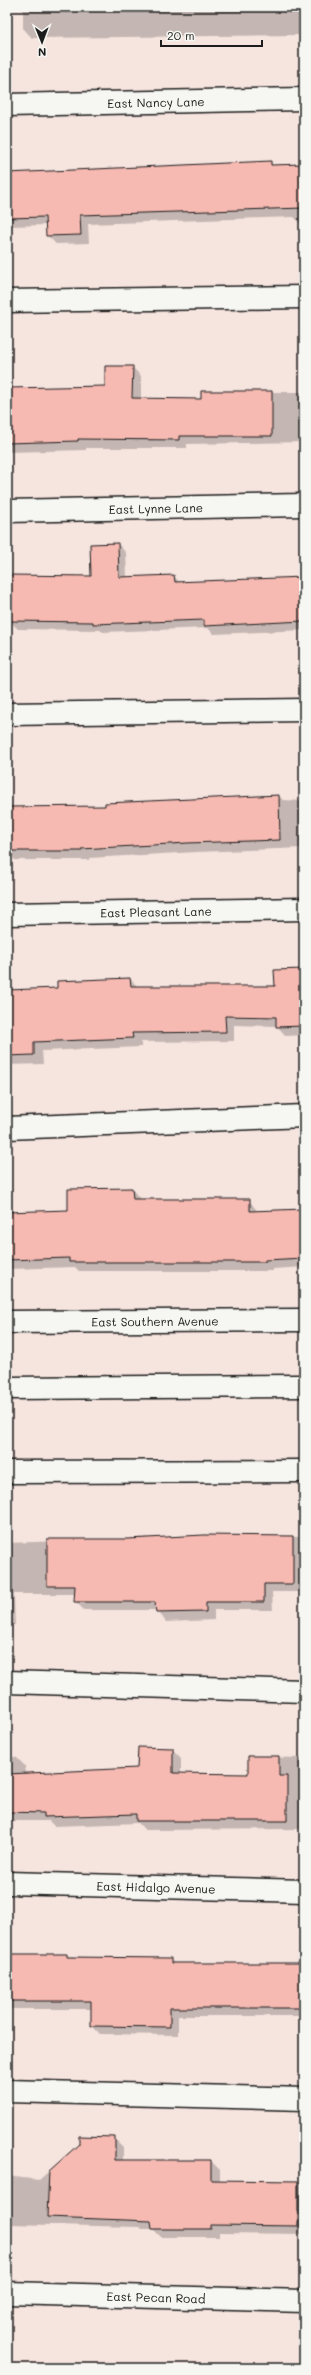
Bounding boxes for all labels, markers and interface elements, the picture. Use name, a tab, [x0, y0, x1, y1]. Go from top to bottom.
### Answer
north arrow	[22, 22, 62, 62]
scale bar	[161, 22, 262, 48]
text: 20 m	[167, 27, 195, 43]
text: N	[38, 45, 46, 60]
street label: East Nancy Lane	[107, 93, 205, 111]
street label: East Lynne Lane	[109, 499, 203, 517]
street label: East Pleasant Lane	[100, 903, 212, 920]
street label: East Southern Avenue	[91, 1313, 219, 1329]
street label: East Hidalgo Avenue	[96, 1877, 216, 1897]
street label: East Pecan Road	[106, 2288, 206, 2306]

